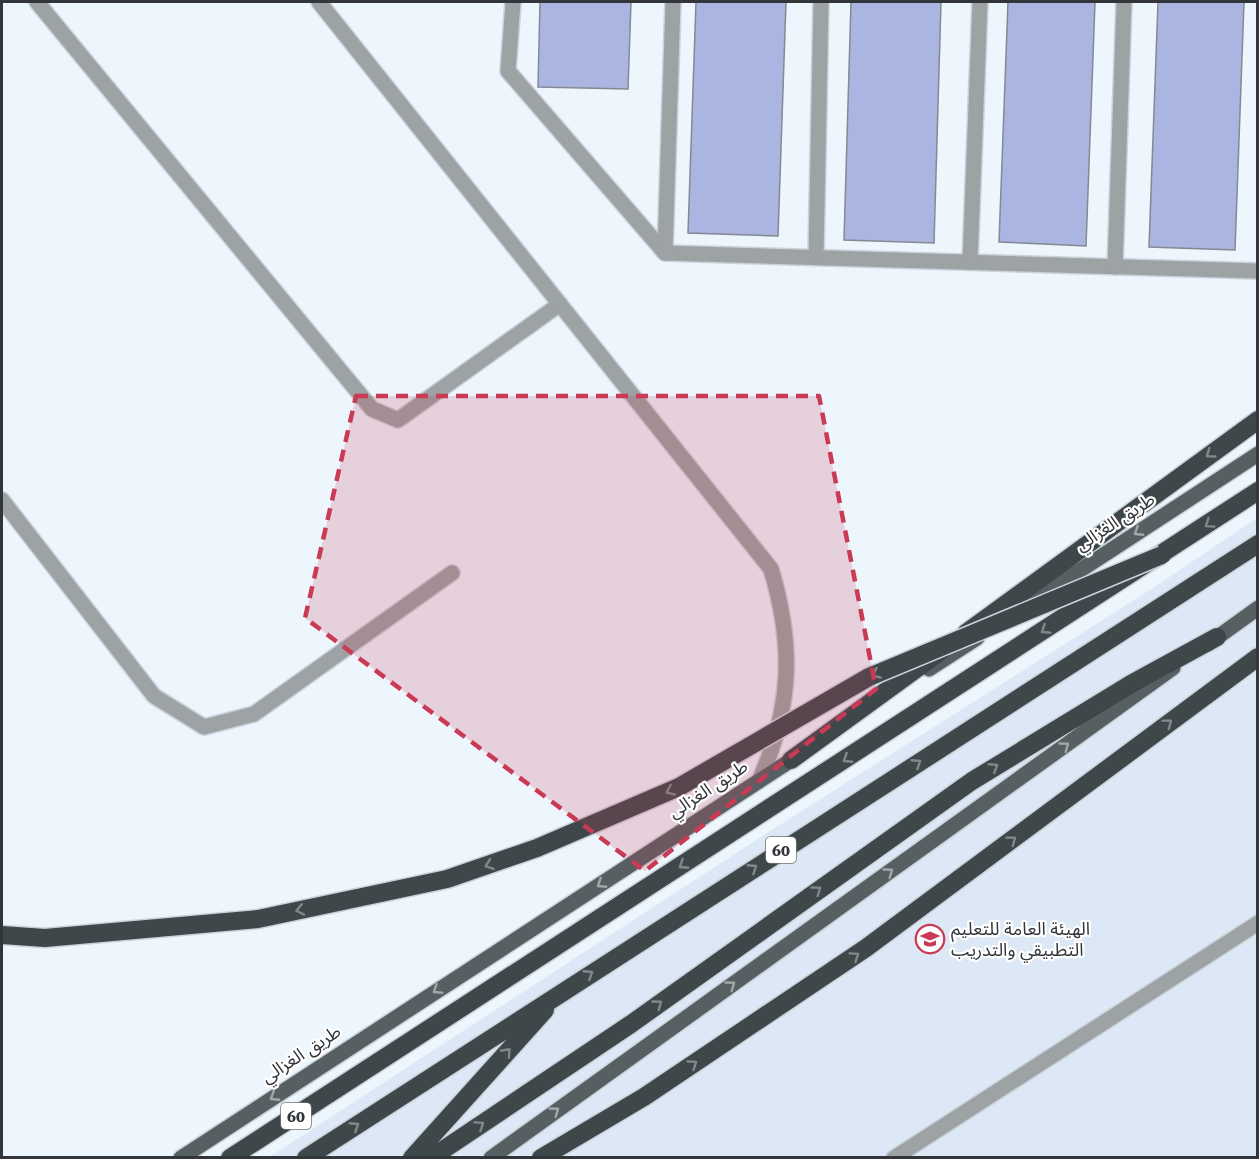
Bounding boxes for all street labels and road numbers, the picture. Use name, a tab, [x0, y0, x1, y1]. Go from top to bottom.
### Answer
street label: طريق الغزالي	[1071, 488, 1160, 558]
street label: طريق الغزالي	[664, 755, 753, 825]
road number: 60	[766, 837, 796, 863]
street label: طريق الغزالي	[257, 1020, 346, 1090]
road number: 60	[281, 1103, 311, 1129]

